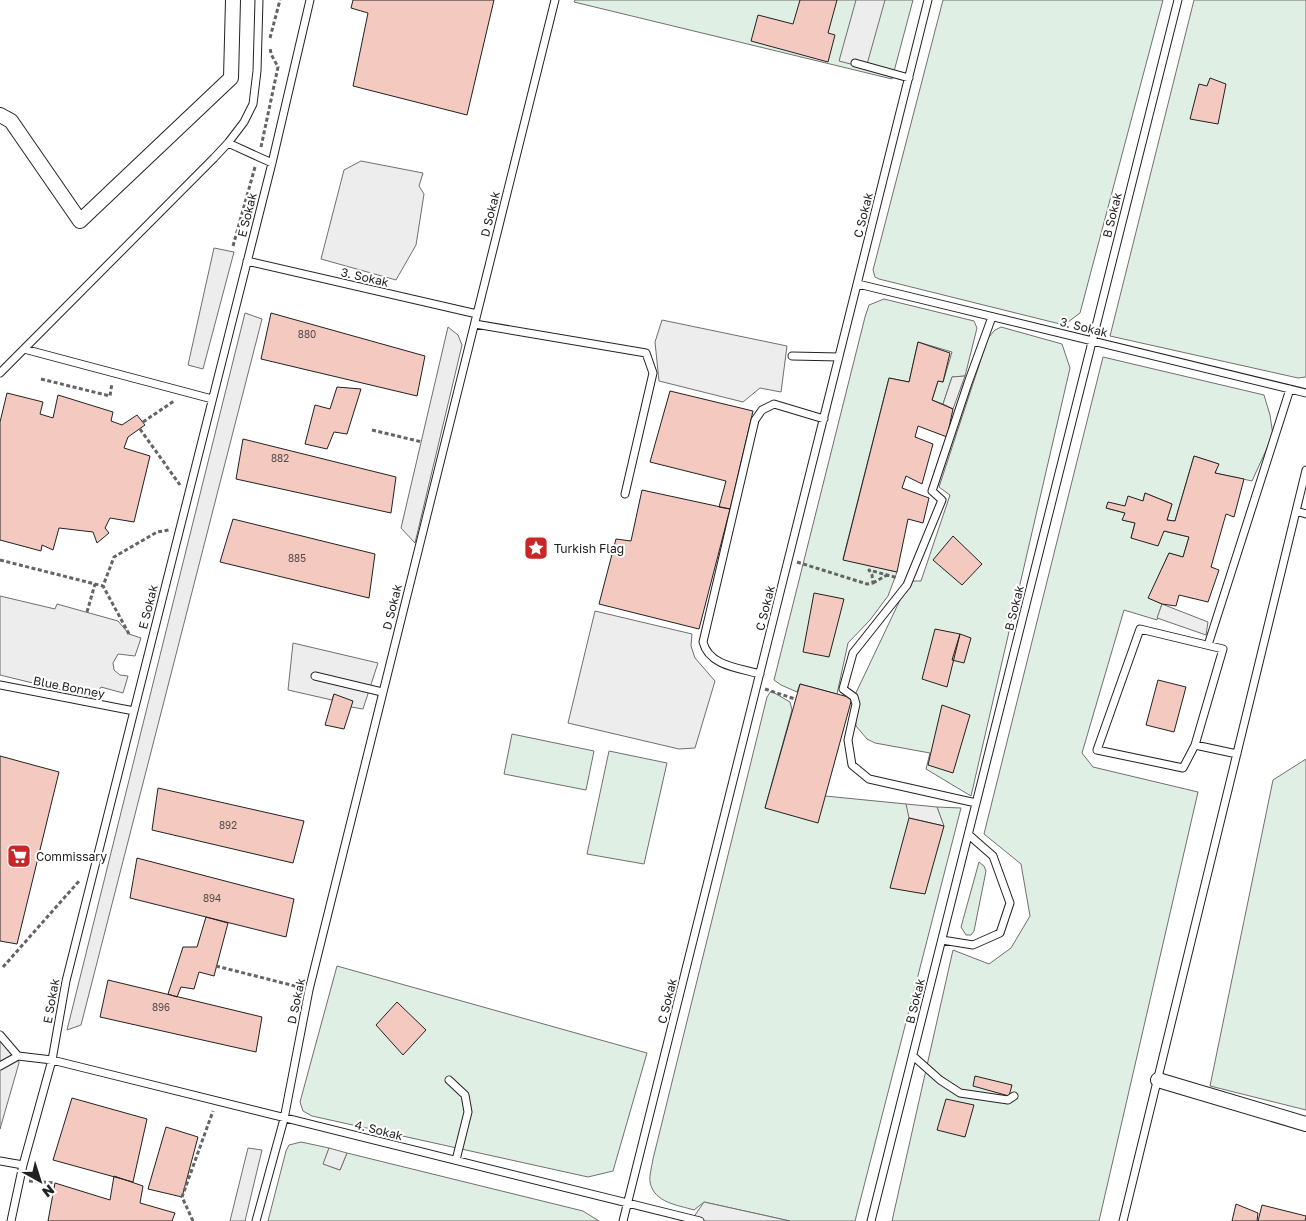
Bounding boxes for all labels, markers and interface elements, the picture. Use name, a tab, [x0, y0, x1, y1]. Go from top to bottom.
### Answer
street label: D Sokak	[477, 189, 503, 238]
street label: E Sokak	[234, 191, 260, 239]
street label: C Sokak	[850, 191, 876, 239]
street label: B Sokak	[1099, 191, 1125, 239]
street label: 3. Sokak	[340, 264, 391, 290]
street label: 3. Sokak	[1059, 314, 1110, 340]
house number: 880	[298, 328, 316, 340]
house number: 882	[271, 452, 289, 464]
place icon: Turkish Flag	[523, 535, 549, 561]
place label: Turkish Flag	[554, 541, 624, 556]
house number: 885	[288, 552, 306, 564]
street label: D Sokak	[379, 582, 405, 631]
street label: E Sokak	[135, 583, 161, 631]
street label: C Sokak	[752, 584, 778, 632]
street label: B Sokak	[1001, 584, 1027, 632]
street label: Blue Bonney	[32, 673, 106, 701]
house number: 892	[219, 819, 237, 831]
supermarket icon: Commissary	[6, 843, 32, 869]
place label: Commissary	[36, 849, 107, 864]
house number: 894	[203, 892, 221, 904]
street label: D Sokak	[284, 976, 308, 1025]
street label: E Sokak	[40, 977, 62, 1025]
street label: C Sokak	[654, 977, 680, 1025]
street label: B Sokak	[902, 977, 928, 1025]
house number: 896	[152, 1001, 170, 1013]
street label: 4. Sokak	[353, 1117, 405, 1143]
north arrow	[15, 1156, 65, 1206]
text: N	[39, 1182, 58, 1201]

